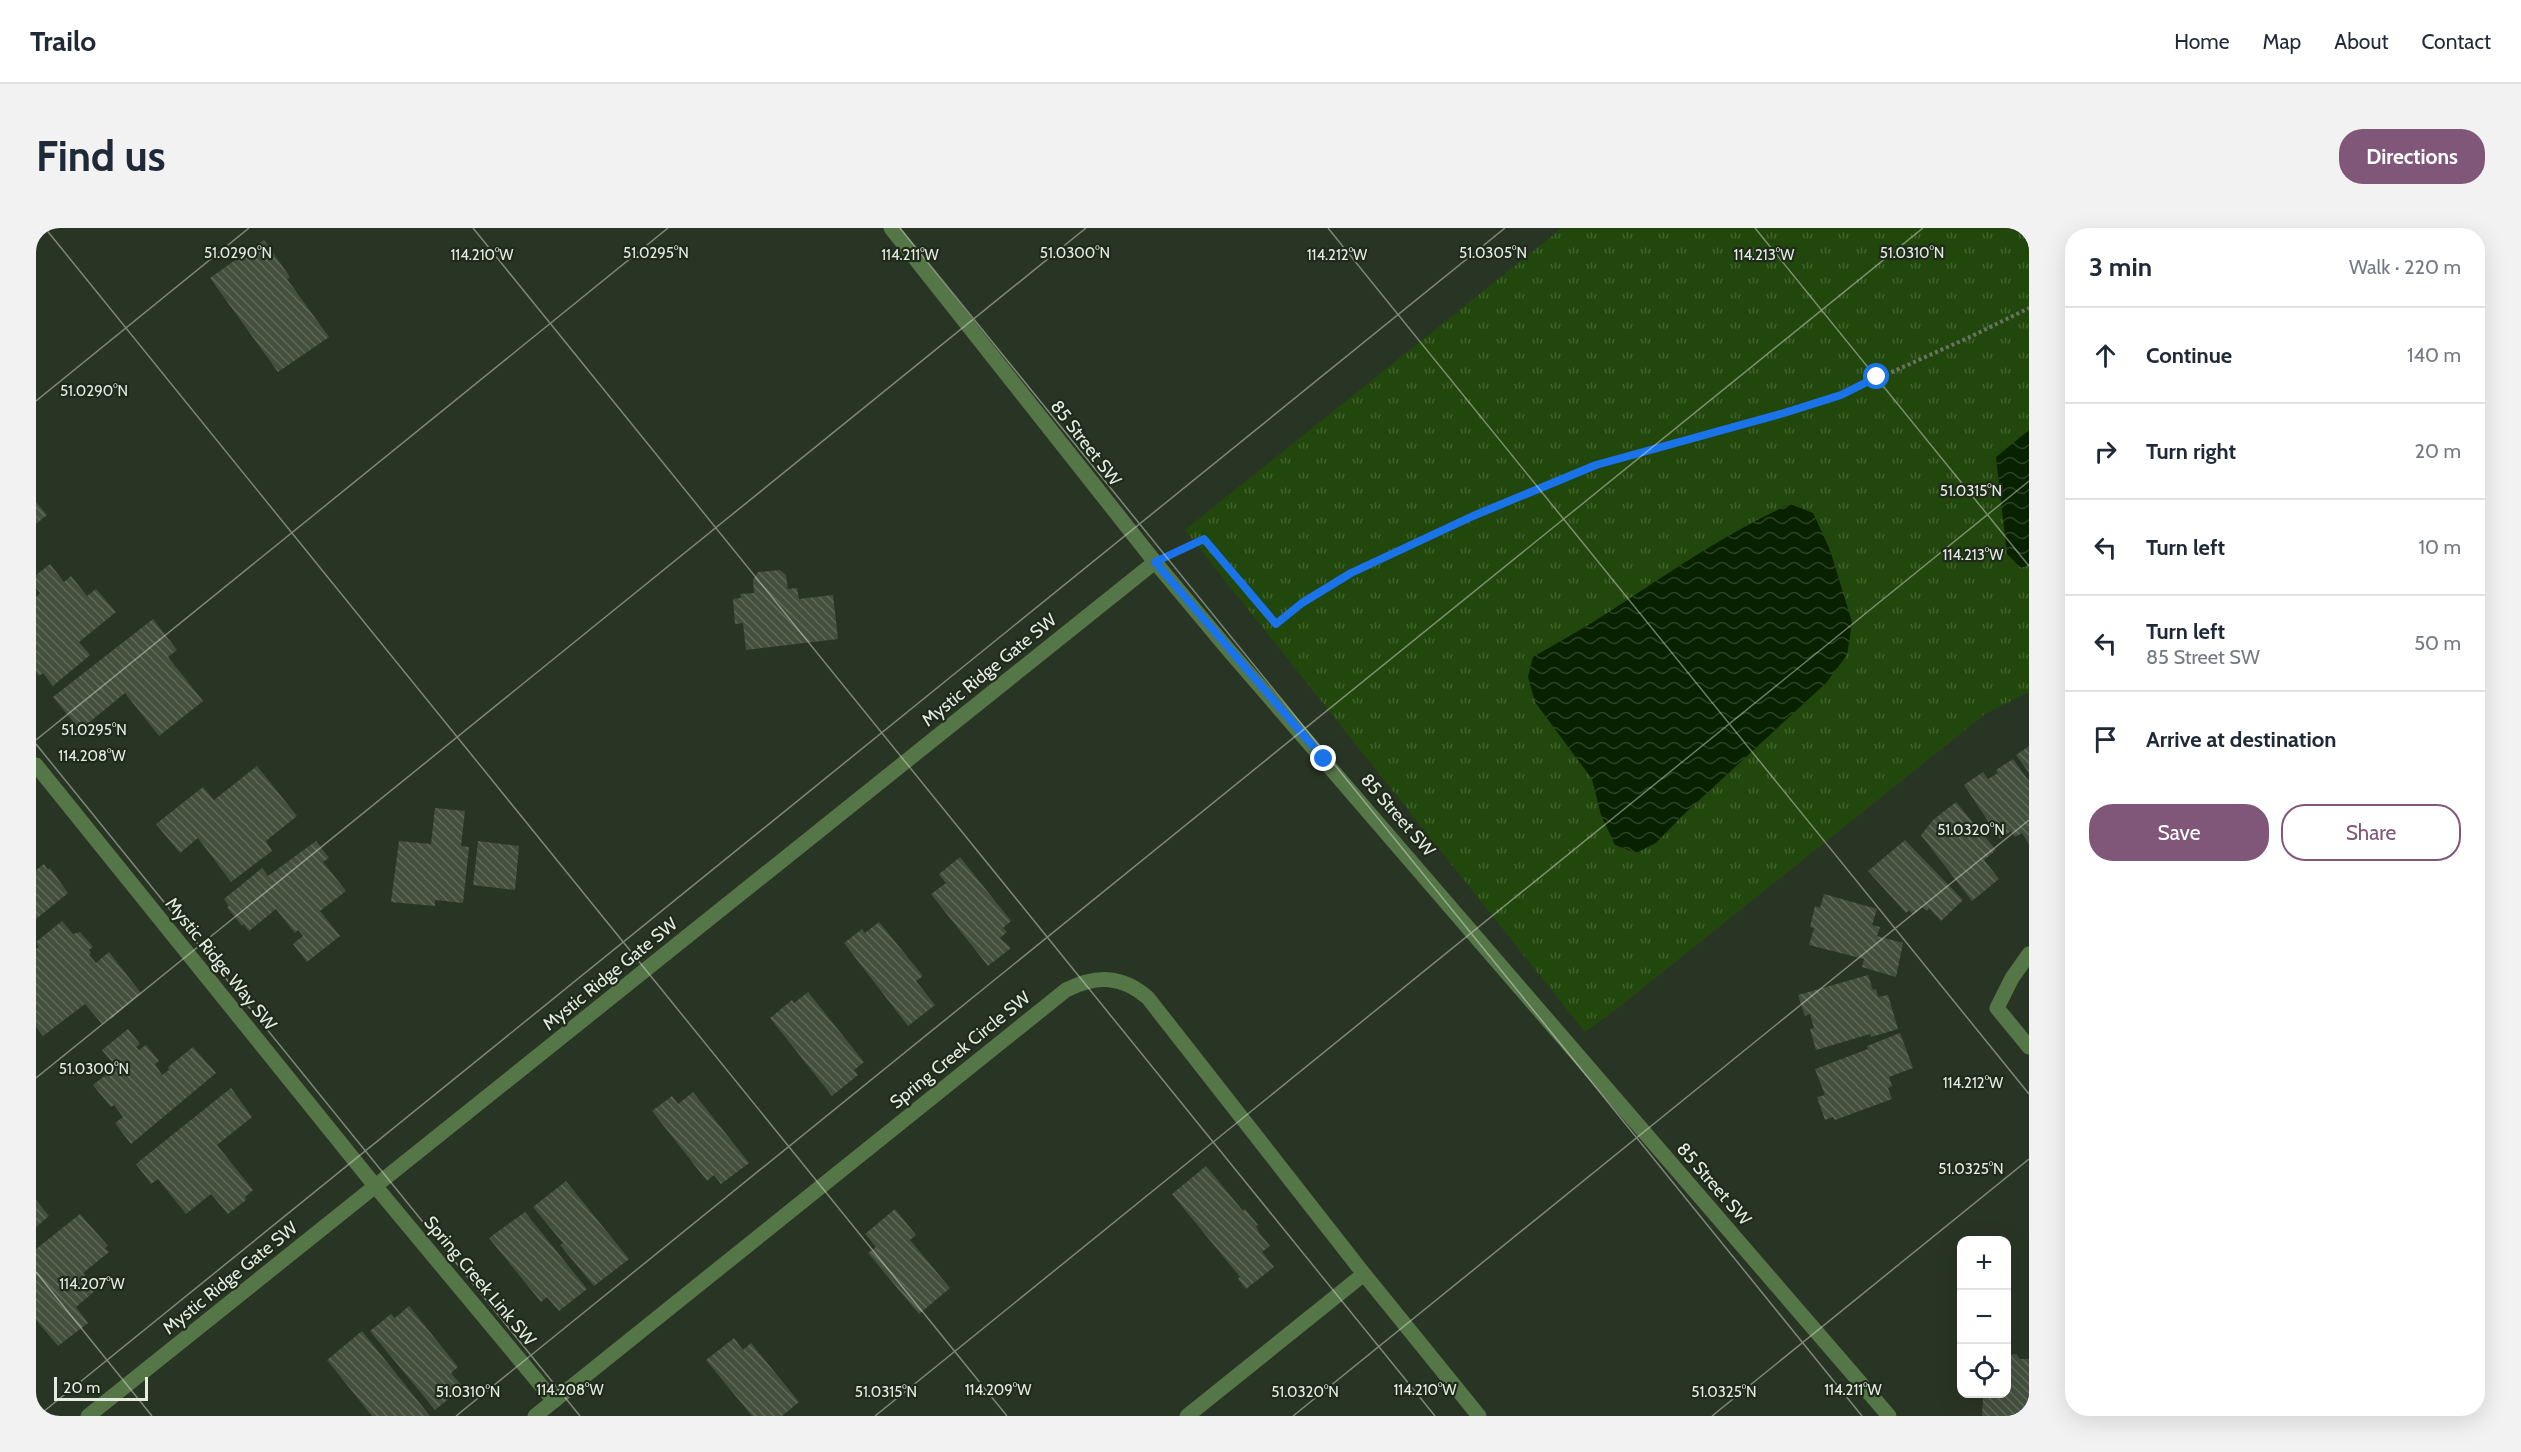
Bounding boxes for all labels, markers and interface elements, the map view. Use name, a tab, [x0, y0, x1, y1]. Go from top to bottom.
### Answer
text: Trailo	[30, 24, 96, 58]
text: Home	[2174, 29, 2230, 54]
text: Map	[2263, 29, 2301, 54]
text: About	[2334, 29, 2388, 54]
text: Contact	[2421, 29, 2491, 54]
button: Directions	[2339, 129, 2485, 184]
text: Find us	[36, 130, 165, 182]
text: 51.0290°N	[204, 244, 272, 262]
text: 51.0295°N	[623, 244, 689, 262]
text: 51.0300°N	[1040, 244, 1110, 262]
text: 51.0305°N	[1459, 244, 1527, 262]
text: 51.0310°N	[1880, 244, 1944, 262]
text: 114.210°W	[450, 246, 514, 264]
text: 114.211°W	[881, 246, 940, 264]
text: 114.212°W	[1307, 246, 1368, 264]
text: 114.213°W	[1734, 246, 1795, 264]
text: 3 min	[2089, 251, 2152, 283]
text: Walk · 220 m	[2349, 255, 2461, 279]
icon: ahead	[2089, 339, 2122, 372]
text: Continue	[2146, 342, 2232, 369]
text: 140 m	[2407, 343, 2461, 367]
route start	[1863, 363, 1889, 389]
text: 51.0290°N	[60, 382, 128, 400]
street label: 85 Street SW	[1046, 396, 1126, 490]
icon: right	[2089, 435, 2122, 468]
text: Turn right	[2146, 438, 2236, 465]
text: 20 m	[2415, 439, 2461, 463]
text: 51.0315°N	[1940, 482, 2002, 500]
icon: left	[2089, 531, 2122, 564]
text: Turn left	[2146, 534, 2225, 561]
text: 10 m	[2418, 535, 2461, 559]
text: 114.213°W	[1943, 546, 2004, 564]
street label: Mystic Ridge Gate SW	[917, 609, 1061, 731]
text: Turn left	[2146, 618, 2225, 645]
icon: left	[2089, 627, 2122, 660]
text: 50 m	[2414, 631, 2461, 655]
text: 85 Street SW	[2146, 645, 2260, 669]
text: 51.0295°N	[61, 721, 127, 739]
icon: arrive	[2089, 723, 2122, 756]
text: Arrive at destination	[2146, 726, 2336, 753]
route end	[1310, 745, 1336, 771]
text: 114.208°W	[58, 747, 126, 765]
street label: 85 Street SW	[1356, 769, 1440, 861]
button: Save	[2089, 804, 2269, 861]
button: Share	[2281, 804, 2461, 861]
text: 51.0320°N	[1937, 821, 2005, 839]
street label: Mystic Ridge Way SW	[161, 893, 281, 1035]
street label: Mystic Ridge Gate SW	[538, 913, 682, 1035]
street label: Spring Creek Circle SW	[885, 987, 1035, 1113]
text: 51.0300°N	[59, 1060, 129, 1078]
text: 114.212°W	[1943, 1074, 2004, 1092]
street label: 85 Street SW	[1672, 1138, 1756, 1230]
text: 51.0325°N	[1938, 1160, 2004, 1178]
street label: Spring Creek Link SW	[419, 1212, 541, 1350]
street label: Mystic Ridge Gate SW	[158, 1217, 302, 1339]
map controls	[1957, 1236, 2011, 1398]
button: +	[1957, 1236, 2011, 1290]
text: 114.207°W	[59, 1275, 126, 1293]
button: −	[1957, 1290, 2011, 1344]
button: locate	[1957, 1344, 2011, 1398]
scale bar	[54, 1374, 148, 1402]
text: 20 m	[63, 1378, 100, 1397]
text: 114.208°W	[536, 1381, 604, 1399]
text: 114.209°W	[965, 1381, 1032, 1399]
text: 114.210°W	[1393, 1381, 1457, 1399]
text: 114.211°W	[1824, 1381, 1883, 1399]
text: 51.0310°N	[436, 1383, 500, 1401]
text: 51.0315°N	[855, 1383, 917, 1401]
text: 51.0320°N	[1271, 1383, 1339, 1401]
text: 51.0325°N	[1691, 1383, 1757, 1401]

